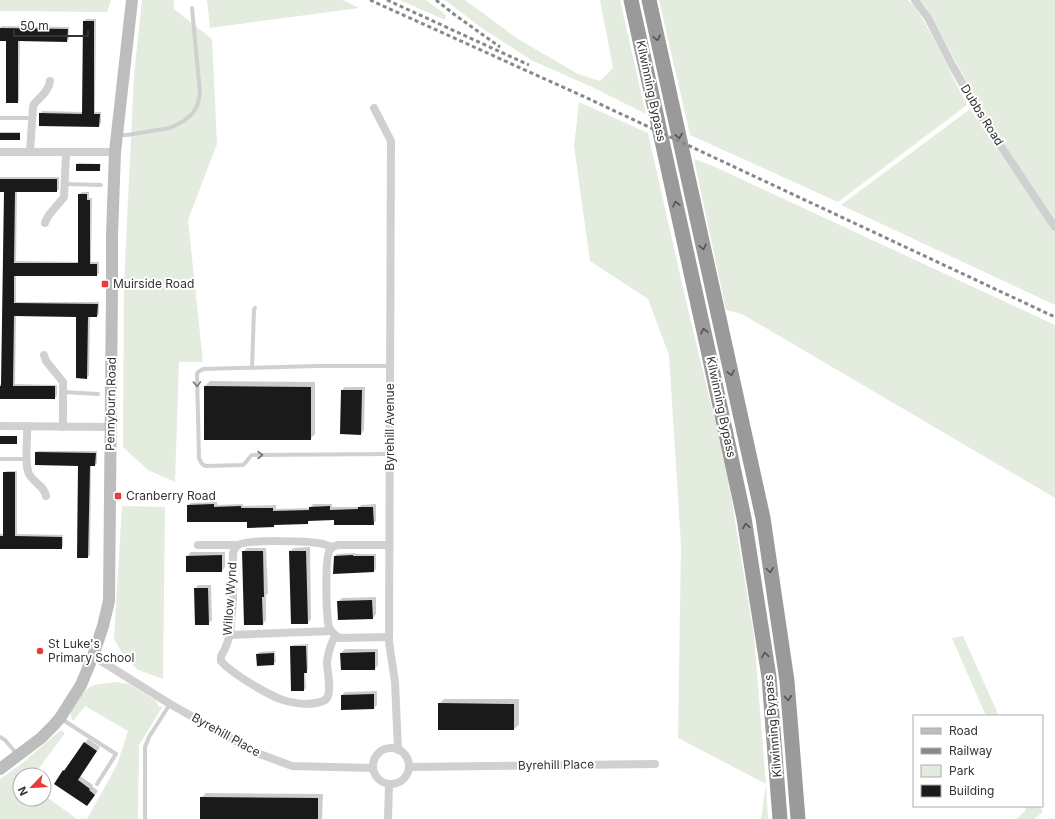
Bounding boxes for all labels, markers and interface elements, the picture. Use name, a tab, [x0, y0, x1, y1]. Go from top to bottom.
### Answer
scale bar	[14, 12, 88, 38]
text: 50 m	[20, 18, 49, 33]
one-way arrow	[653, 35, 661, 41]
street label: Kilwinning Bypass	[633, 39, 670, 143]
street label: Dubbs Road	[958, 81, 1007, 148]
one-way arrow	[674, 133, 682, 139]
one-way arrow	[672, 201, 680, 207]
one-way arrow	[699, 243, 707, 250]
place label: Muirside Road	[113, 276, 194, 291]
marker: Muirside Road	[100, 279, 110, 289]
one-way arrow	[701, 327, 709, 334]
street label: Kilwinning Bypass	[703, 355, 740, 459]
street label: Pennyburn Road	[102, 357, 119, 451]
one-way arrow	[727, 370, 735, 377]
one-way arrow	[193, 381, 201, 387]
street label: Byrehill Avenue	[382, 383, 397, 471]
one-way arrow	[257, 451, 263, 459]
place label: Cranberry Road	[126, 488, 216, 503]
marker: Cranberry Road	[113, 491, 123, 501]
one-way arrow	[742, 523, 751, 529]
street label: Willow Wynd	[219, 562, 240, 636]
one-way arrow	[765, 567, 774, 573]
place label: St Luke's Primary School	[48, 636, 134, 665]
marker: St Luke's Primary School	[35, 646, 45, 656]
one-way arrow	[761, 652, 770, 658]
street label: Kilwinning Bypass	[761, 674, 784, 778]
one-way arrow	[784, 695, 793, 701]
street label: Byrehill Place	[189, 710, 263, 760]
legend	[913, 715, 1043, 807]
text: Road	[949, 723, 978, 738]
text: Railway	[949, 743, 993, 758]
street label: Byrehill Place	[518, 756, 594, 773]
text: Park	[949, 763, 975, 778]
north arrow	[12, 767, 52, 807]
text: Building	[949, 783, 994, 798]
text: N	[15, 784, 31, 798]

